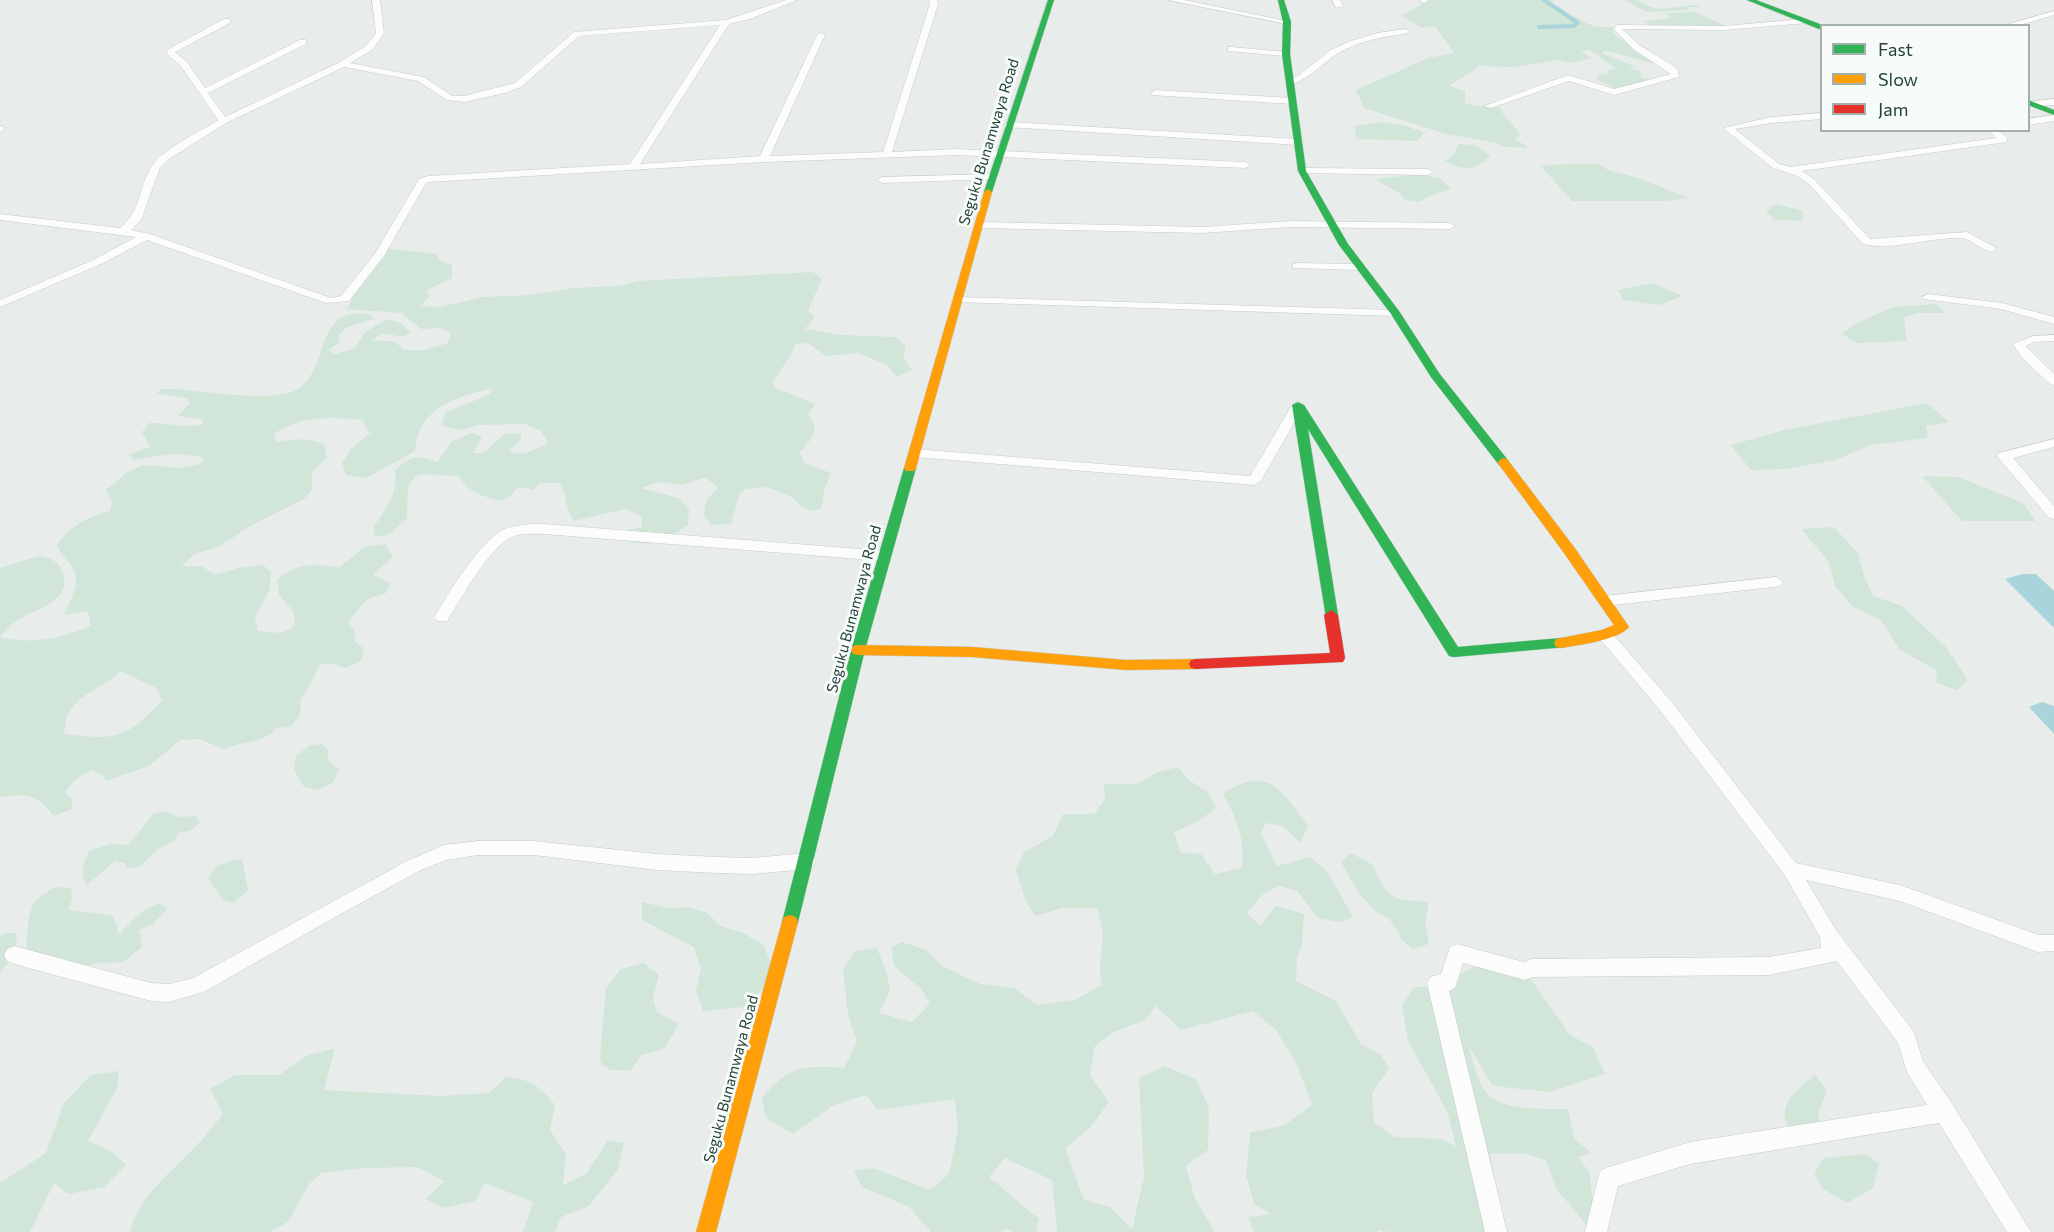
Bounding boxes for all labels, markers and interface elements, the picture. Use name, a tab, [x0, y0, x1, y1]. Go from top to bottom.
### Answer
legend	[1820, 24, 2030, 132]
text: Fast	[1878, 38, 1913, 60]
street label: Seguku Bunamwaya Road	[955, 57, 1023, 227]
text: Slow	[1878, 68, 1918, 90]
text: Jam	[1878, 98, 1908, 120]
street label: Seguku Bunamwaya Road	[823, 523, 885, 695]
street label: Seguku Bunamwaya Road	[700, 993, 762, 1165]

